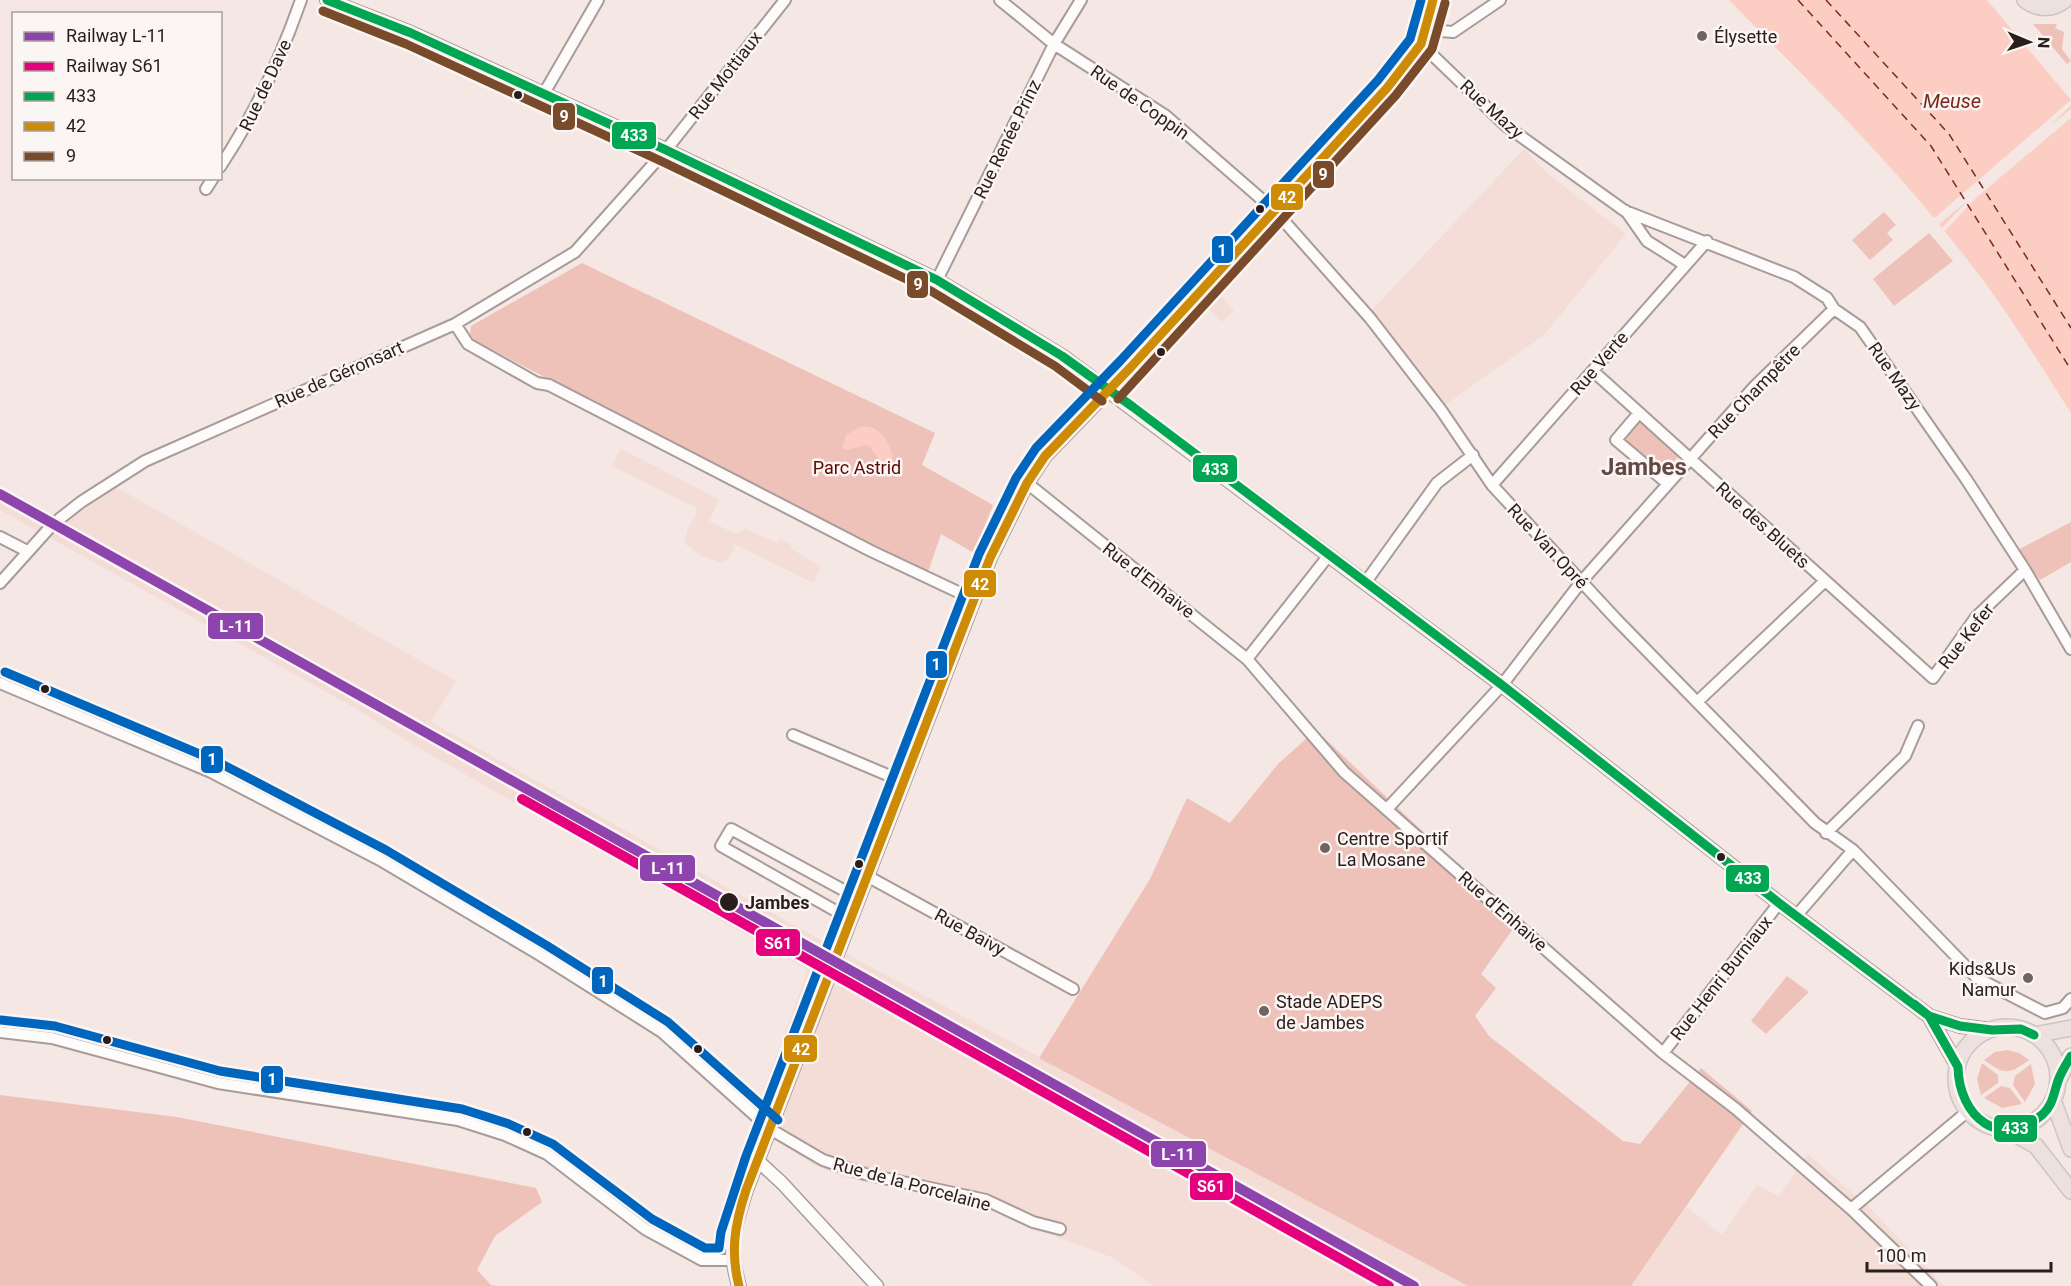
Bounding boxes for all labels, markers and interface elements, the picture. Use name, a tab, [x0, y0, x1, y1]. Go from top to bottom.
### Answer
legend	[12, 12, 222, 180]
north arrow	[1999, 12, 2059, 72]
text: Railway L-11	[66, 25, 167, 46]
place label: Élysette	[1714, 26, 1777, 47]
street label: Rue Mottiaux	[684, 27, 766, 123]
marker: Élysette	[1695, 29, 1709, 43]
street label: Rue de Dave	[235, 36, 295, 134]
text: N	[2034, 37, 2053, 48]
text: Railway S61	[66, 55, 163, 76]
street label: Rue de Coppin	[1087, 60, 1193, 144]
street label: Rue Mazy	[1456, 75, 1528, 143]
street label: Rue Renée Prinz	[969, 76, 1045, 202]
text: 433	[66, 85, 96, 106]
unlabelled marker	[512, 89, 524, 101]
water label: Meuse	[1923, 89, 1981, 113]
line badge: 9	[552, 102, 576, 131]
text: 9	[559, 107, 569, 126]
text: 42	[66, 115, 86, 136]
line badge: 433	[611, 121, 657, 150]
text: 433	[620, 126, 648, 145]
text: 9	[66, 145, 76, 166]
line badge: 9	[1312, 160, 1335, 189]
text: 9	[1318, 165, 1328, 184]
line badge: 42	[1270, 183, 1304, 211]
text: 42	[1278, 188, 1296, 207]
unlabelled marker	[1254, 203, 1266, 215]
line badge: 1	[1211, 235, 1234, 264]
text: 1	[1217, 241, 1227, 260]
line badge: 9	[906, 270, 929, 299]
text: 9	[913, 275, 923, 294]
street label: Rue Verte	[1566, 327, 1632, 399]
street label: Rue de Géronsart	[271, 336, 407, 412]
street label: Rue Mazy	[1864, 338, 1926, 414]
street label: Rue Champêtre	[1704, 339, 1804, 443]
unlabelled marker	[1155, 346, 1167, 358]
district label: Jambes	[1601, 453, 1687, 481]
line badge: 433	[1192, 454, 1238, 483]
park label: Parc Astrid	[813, 457, 901, 478]
text: 433	[1201, 460, 1229, 479]
street label: Rue des Bluets	[1712, 477, 1814, 573]
street label: Rue Van Opré	[1503, 499, 1593, 593]
street label: Rue d'Enhaive	[1099, 538, 1199, 622]
line badge: 42	[963, 569, 997, 598]
text: 42	[971, 575, 989, 594]
street label: Rue Kefer	[1934, 599, 1998, 673]
line badge: L-11	[207, 612, 264, 640]
text: L-11	[219, 617, 253, 636]
line badge: 1	[925, 650, 948, 679]
text: 1	[931, 655, 941, 674]
unlabelled marker	[39, 683, 51, 695]
line badge: 1	[200, 745, 224, 774]
text: 1	[207, 750, 217, 769]
place label: Centre Sportif La Mosane	[1337, 828, 1449, 870]
marker: Centre Sportif La Mosane	[1318, 841, 1332, 855]
unlabelled marker	[1715, 851, 1727, 863]
line badge: L-11	[639, 854, 696, 882]
unlabelled marker	[853, 858, 865, 870]
text: L-11	[651, 859, 685, 878]
line badge: 433	[1725, 864, 1770, 893]
street label: Rue d'Enhaive	[1454, 867, 1552, 955]
text: 433	[1734, 869, 1762, 888]
marker: Jambes	[718, 891, 740, 913]
place label: Jambes	[745, 892, 809, 913]
street label: Rue Baivy	[931, 904, 1009, 960]
street label: Rue Henri Burniaux	[1666, 911, 1776, 1045]
line badge: S61	[755, 928, 801, 957]
text: S61	[764, 934, 792, 953]
place label: Kids&Us Namur	[1949, 958, 2016, 1000]
line badge: 1	[591, 966, 614, 995]
marker: Kids&Us Namur	[2021, 971, 2035, 985]
text: 1	[598, 972, 608, 991]
place label: Stade ADEPS de Jambes	[1276, 991, 1383, 1033]
marker: Stade ADEPS de Jambes	[1257, 1004, 1271, 1018]
unlabelled marker	[101, 1034, 113, 1046]
line badge: 42	[783, 1034, 818, 1063]
text: 42	[792, 1040, 810, 1059]
unlabelled marker	[692, 1043, 704, 1055]
line badge: 1	[260, 1065, 284, 1094]
text: 1	[267, 1070, 277, 1089]
line badge: 433	[1993, 1114, 2038, 1143]
text: 433	[2001, 1119, 2029, 1138]
unlabelled marker	[521, 1126, 533, 1138]
line badge: L-11	[1150, 1140, 1207, 1168]
text: L-11	[1161, 1145, 1195, 1164]
street label: Rue de la Porcelaine	[831, 1153, 993, 1215]
line badge: S61	[1189, 1172, 1234, 1201]
text: S61	[1197, 1177, 1225, 1196]
scale bar	[1867, 1235, 2052, 1273]
text: 100 m	[1876, 1245, 1927, 1266]

